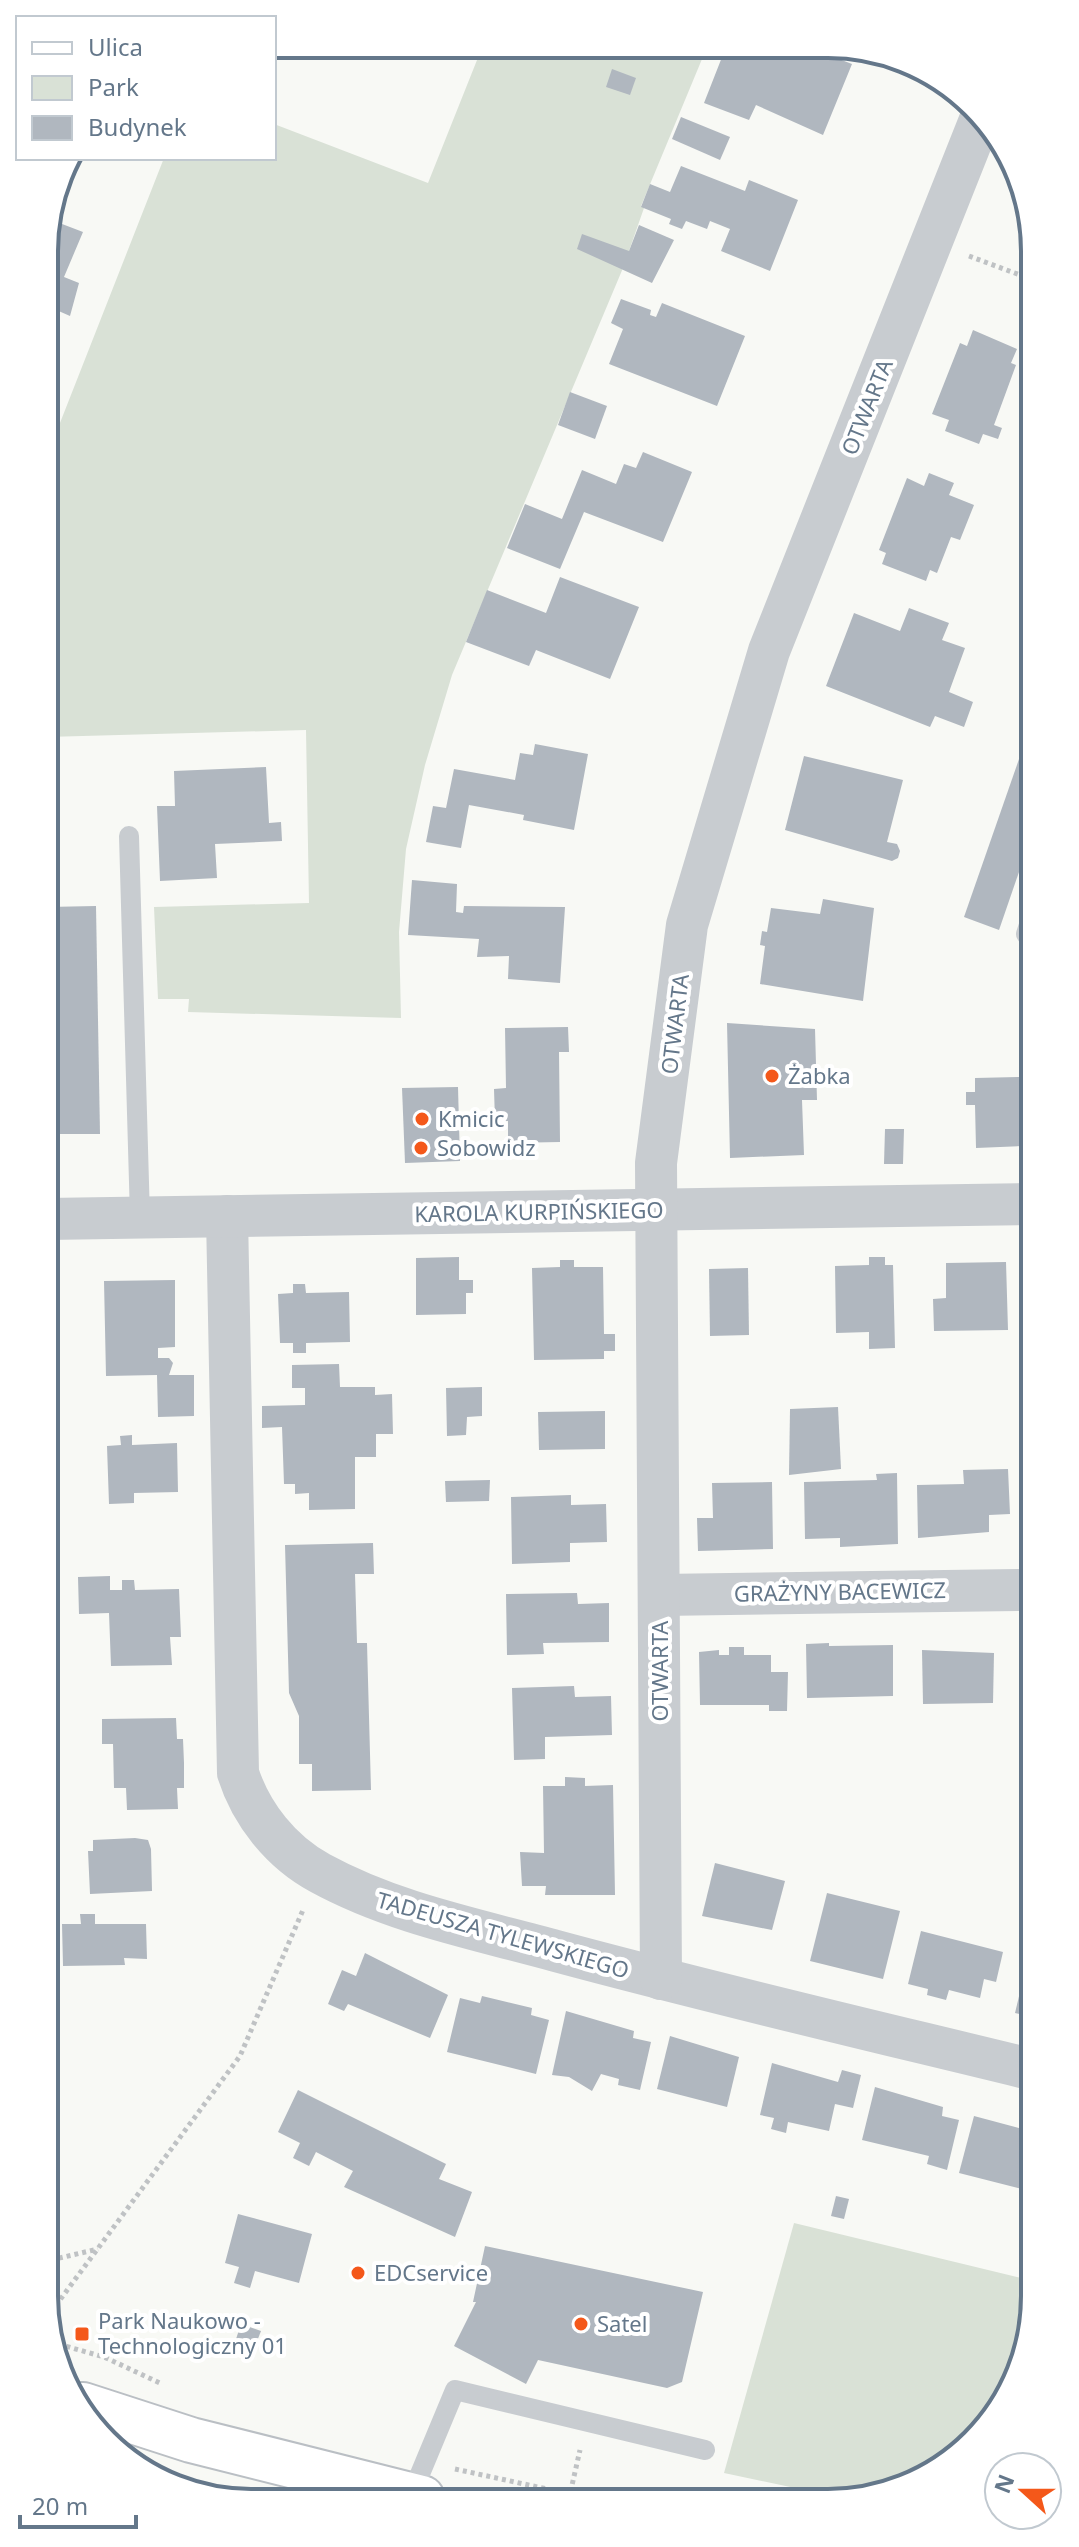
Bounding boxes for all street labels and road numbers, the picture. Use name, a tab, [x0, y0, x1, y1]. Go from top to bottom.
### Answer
street label: OTWARTA	[833, 353, 899, 459]
street label: OTWARTA	[653, 971, 695, 1076]
street label: KAROLA KURPIŃSKIEGO	[414, 1194, 664, 1228]
street label: GRAŻYNY BACEWICZ	[734, 1574, 946, 1608]
street label: OTWARTA	[644, 1620, 674, 1721]
street label: TADEUSZA TYLEWSKIEGO	[374, 1884, 633, 1984]

